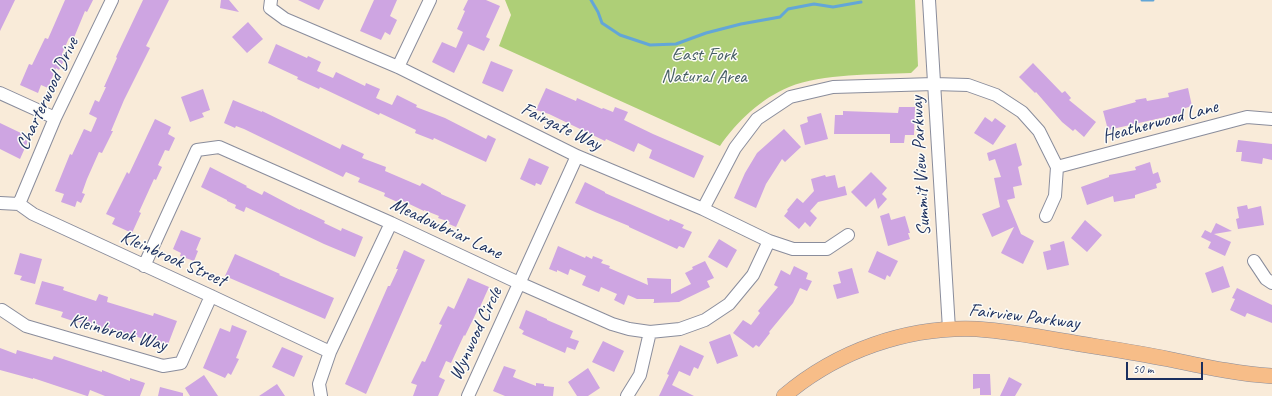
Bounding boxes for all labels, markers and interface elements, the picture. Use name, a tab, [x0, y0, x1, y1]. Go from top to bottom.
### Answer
street label: Charterwood Drive	[12, 34, 84, 154]
park label: East Fork Natural Area	[661, 44, 747, 88]
street label: Summit View Parkway	[906, 95, 936, 237]
street label: Heatherwood Lane	[1100, 96, 1220, 148]
street label: Fairgate Way	[517, 98, 605, 156]
street label: Meadowbriar Lane	[387, 193, 505, 265]
street label: Kleinbrook Street	[117, 226, 229, 292]
street label: Wynwood Circle	[445, 284, 507, 384]
street label: Fairview Parkway	[967, 299, 1081, 335]
street label: Kleinbrook Way	[67, 309, 169, 357]
scale bar	[1128, 354, 1205, 380]
text: 50 m	[1133, 361, 1153, 377]

